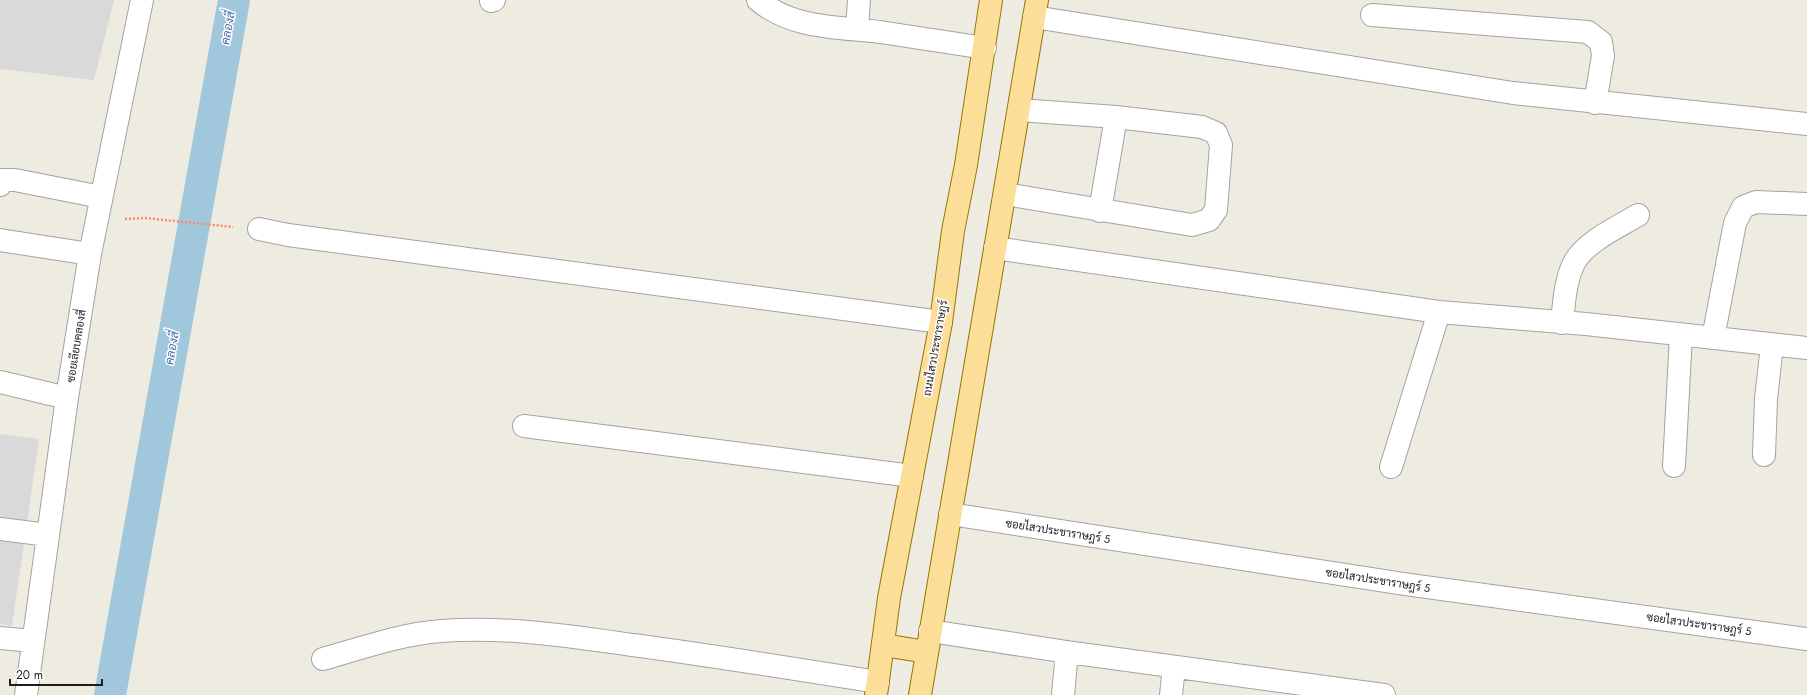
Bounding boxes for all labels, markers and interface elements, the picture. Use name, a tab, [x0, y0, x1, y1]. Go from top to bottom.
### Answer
water label: คลองสี่	[214, 8, 240, 46]
street label: ถนนไสวประชาราษฎร์	[919, 299, 951, 397]
street label: ซอยเลียบคลองสี่	[59, 308, 90, 384]
water label: คลองสี่	[158, 328, 184, 366]
street label: ซอยไสวประชาราษฎร์ 5	[1004, 515, 1112, 547]
street label: ซอยไสวประชาราษฎร์ 5	[1324, 564, 1432, 596]
street label: ซอยไสวประชาราษฎร์ 5	[1645, 609, 1753, 639]
scale bar	[10, 661, 102, 687]
text: 20 m	[16, 666, 43, 684]

